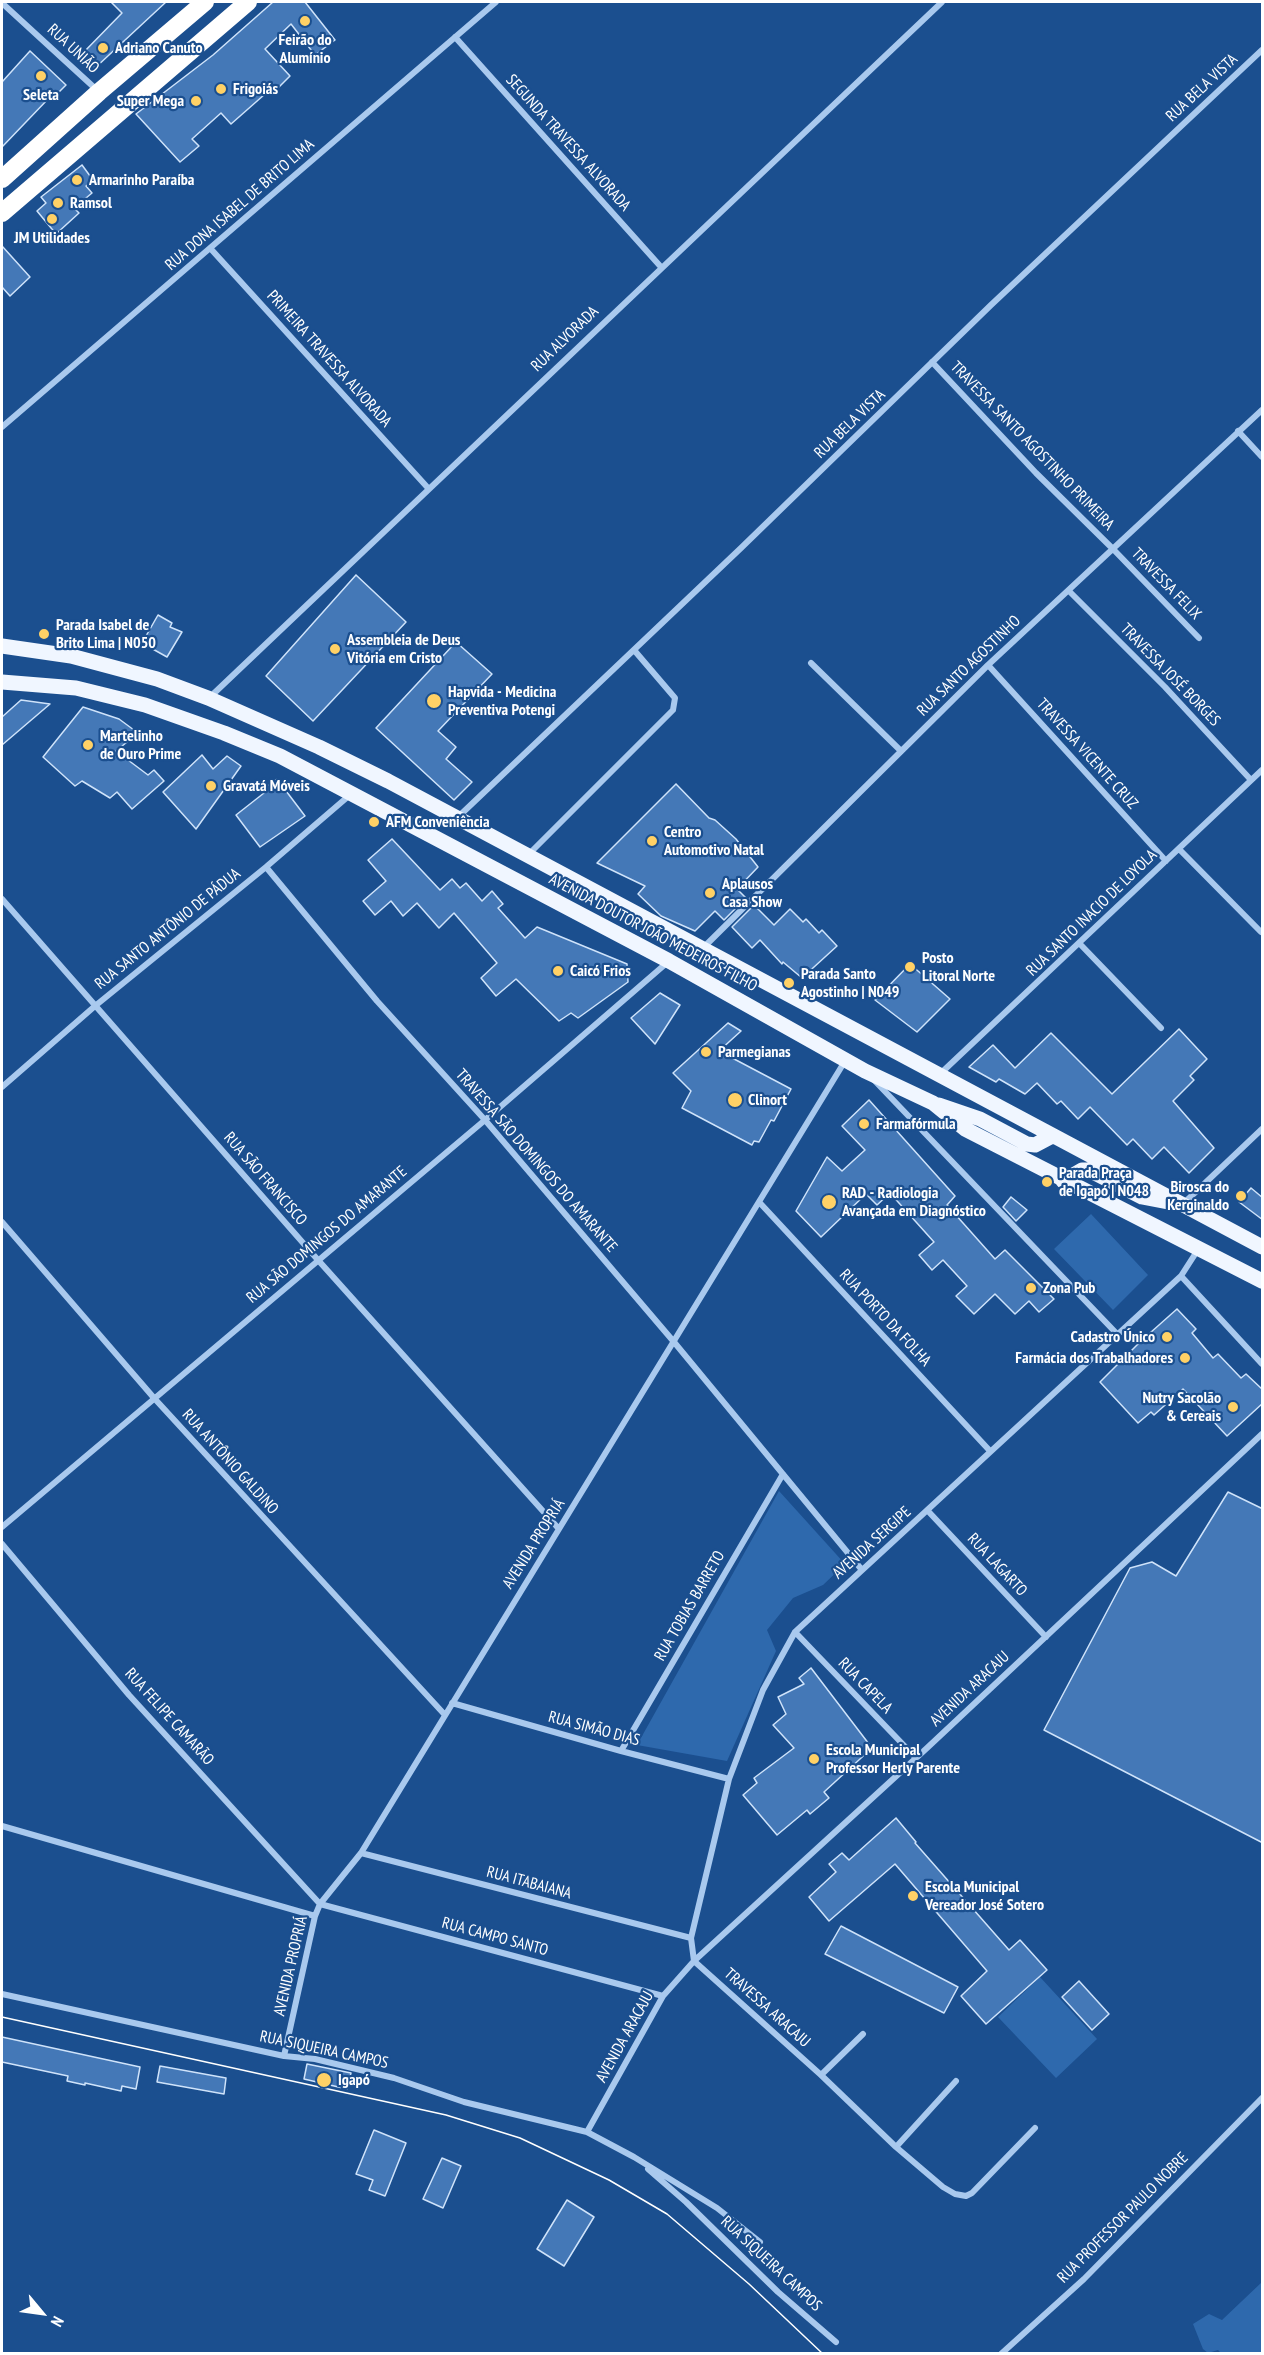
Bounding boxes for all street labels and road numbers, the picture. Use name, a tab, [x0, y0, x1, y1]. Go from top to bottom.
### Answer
street label: RUA UNIÃO	[43, 20, 103, 78]
street label: RUA BELA VISTA	[1162, 50, 1242, 126]
street label: SEGUNDA TRAVESSA ALVORADA	[502, 71, 634, 215]
street label: RUA DONA ISABEL DE BRITO LIMA	[162, 135, 318, 275]
street label: PRIMEIRA TRAVESSA ALVORADA	[263, 287, 395, 431]
street label: RUA ALVORADA	[527, 302, 603, 376]
street label: TRAVESSA SANTO AGOSTINHO PRIMEIRA	[946, 358, 1118, 534]
street label: RUA BELA VISTA	[811, 386, 889, 462]
street label: TRAVESSA FELIX	[1127, 544, 1205, 624]
street label: RUA SANTO AGOSTINHO	[913, 612, 1025, 720]
street label: TRAVESSA JOSÉ BORGES	[1116, 620, 1224, 730]
street label: TRAVESSA VICENTE CRUZ	[1032, 695, 1142, 813]
street label: RUA SANTO INACIO DE LOYOLA	[1023, 846, 1161, 980]
street label: RUA SANTO ANTÔNIO DE PÁDUA	[91, 864, 245, 994]
street label: AVENIDA DOUTOR JOÃO MEDEIROS FILHO	[546, 870, 760, 996]
street label: TRAVESSA SÃO DOMINGOS DO AMARANTE	[451, 1065, 621, 1257]
street label: RUA SÃO FRANCISCO	[219, 1129, 311, 1229]
street label: RUA SÃO DOMINGOS DO AMARANTE	[243, 1162, 411, 1308]
street label: RUA PORTO DA FOLHA	[835, 1266, 935, 1370]
street label: RUA ANTÔNIO GALDINO	[178, 1406, 282, 1518]
street label: AVENIDA PROPRIÁ	[499, 1496, 569, 1592]
street label: AVENIDA SERGIPE	[829, 1503, 915, 1583]
street label: RUA LAGARTO	[963, 1530, 1031, 1600]
street label: RUA TOBIAS BARRETO	[651, 1547, 729, 1665]
street label: AVENIDA ARACAJU	[926, 1647, 1014, 1731]
street label: RUA CAPELA	[834, 1654, 896, 1718]
street label: RUA FELIPE CAMARÃO	[120, 1665, 218, 1769]
street label: RUA SIMÃO DIAS	[546, 1708, 642, 1750]
street label: RUA ITABAIANA	[484, 1862, 574, 1904]
street label: AVENIDA PROPRIÁ	[270, 1914, 312, 2018]
street label: RUA CAMPO SANTO	[440, 1914, 550, 1960]
street label: TRAVESSA ARACAJU	[720, 1964, 814, 2052]
street label: AVENIDA ARACAJU	[592, 1988, 658, 2086]
street label: RUA SIQUEIRA CAMPOS	[258, 2027, 390, 2073]
street label: RUA PROFESSOR PAULO NOBRE	[1054, 2149, 1192, 2287]
street label: RUA SIQUEIRA CAMPOS	[717, 2212, 825, 2316]

